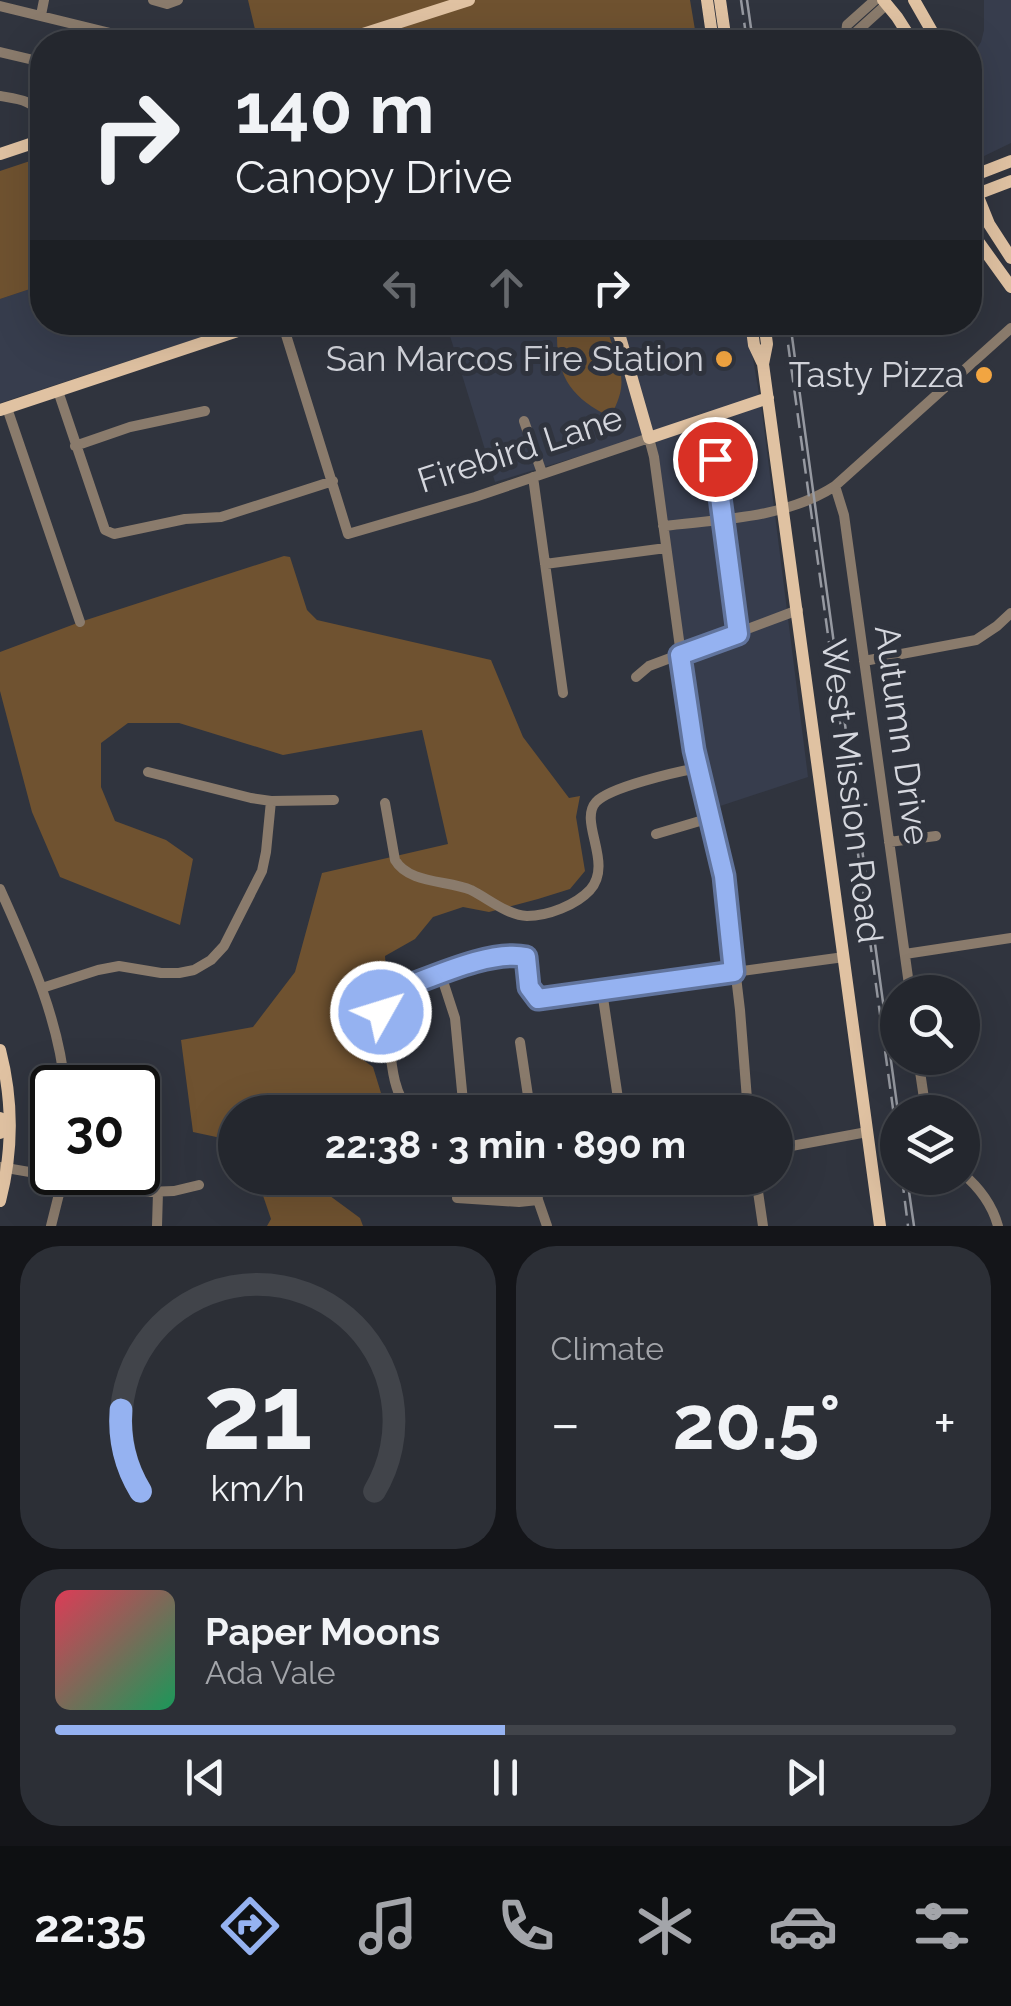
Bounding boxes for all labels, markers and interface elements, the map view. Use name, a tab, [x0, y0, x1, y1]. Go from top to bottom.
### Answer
text: 140 m	[235, 67, 435, 149]
icon: right	[70, 70, 200, 200]
text: Canopy Drive	[235, 151, 512, 204]
icon: left	[374, 260, 429, 315]
icon: ahead	[479, 260, 534, 315]
icon: right	[584, 260, 639, 315]
place label: San Marcos Fire Station	[326, 338, 704, 379]
marker: San Marcos Fire Station	[713, 348, 735, 370]
place label: Tasty Pizza	[789, 354, 964, 395]
marker: Tasty Pizza	[973, 364, 995, 386]
street label: Firebird Lane	[412, 396, 627, 501]
pin	[673, 417, 758, 502]
icon: arrive	[688, 432, 743, 487]
street label: Autumn Drive	[867, 622, 938, 847]
street label: West Mission Road	[813, 636, 892, 945]
position arrow	[329, 960, 433, 1064]
map controls	[880, 975, 980, 1195]
button: search	[880, 975, 980, 1075]
speed limit sign: 30	[30, 1065, 160, 1195]
button: layers	[880, 1095, 980, 1195]
text: 22:38 · 3 min · 890 m	[325, 1122, 686, 1167]
text: Climate	[551, 1330, 664, 1367]
text: 21	[203, 1351, 313, 1473]
text: 20.5°	[673, 1378, 841, 1467]
text: −	[551, 1391, 580, 1456]
text: +	[933, 1391, 956, 1456]
text: km/h	[211, 1467, 305, 1509]
text: Paper Moons	[205, 1609, 440, 1654]
text: Ada Vale	[205, 1654, 336, 1691]
icon: previous	[178, 1750, 233, 1805]
icon: pause	[478, 1750, 533, 1805]
icon: next	[778, 1750, 833, 1805]
icon: directions	[215, 1891, 285, 1961]
icon: music	[353, 1891, 423, 1961]
icon: phone	[491, 1891, 561, 1961]
icon: climate	[630, 1891, 700, 1961]
icon: car	[768, 1891, 838, 1961]
icon: filters	[907, 1891, 977, 1961]
text: 22:35	[34, 1900, 146, 1953]

